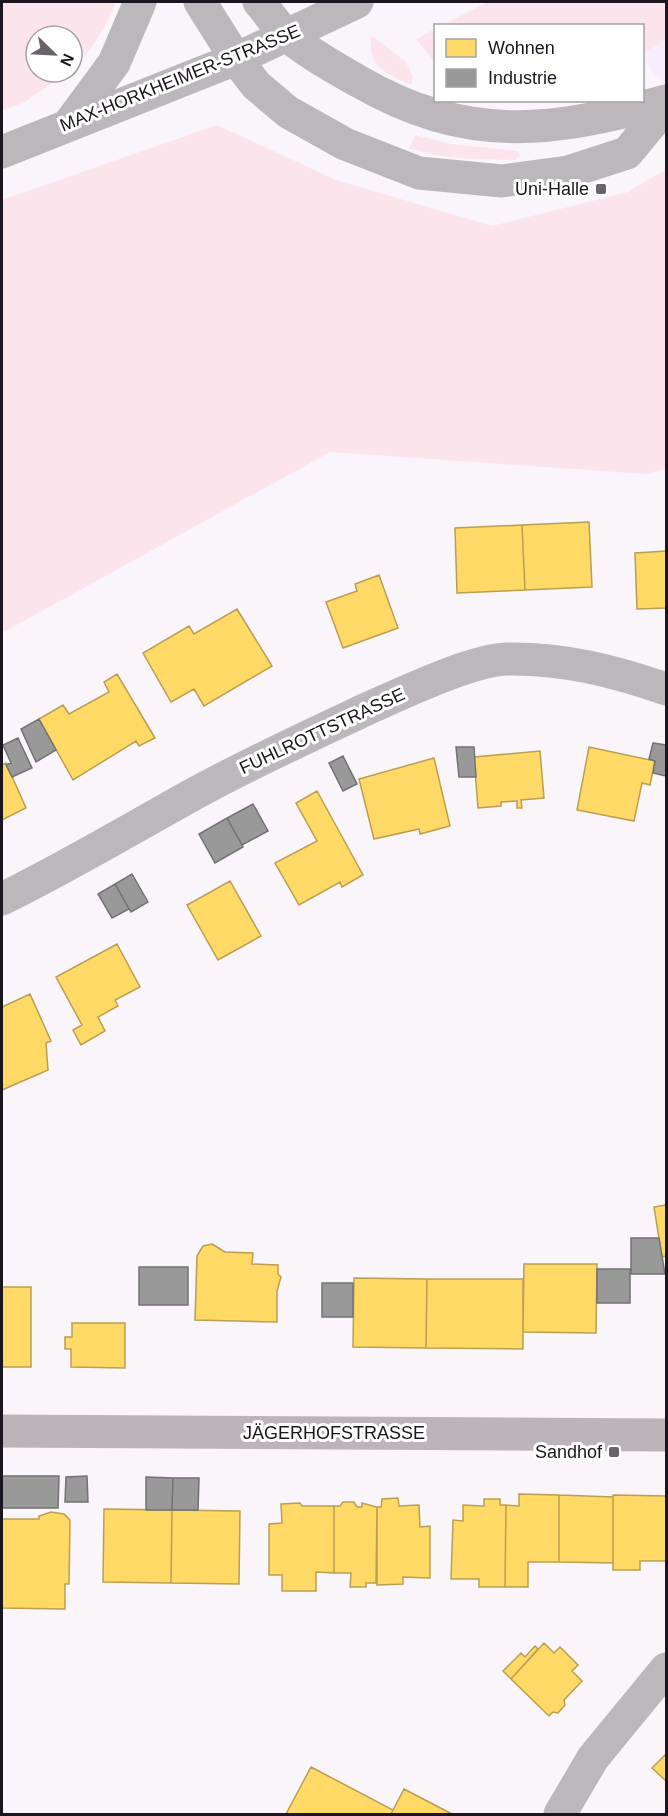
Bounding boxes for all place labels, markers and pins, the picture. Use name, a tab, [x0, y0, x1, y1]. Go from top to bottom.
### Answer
place label: Uni-Halle	[515, 179, 589, 199]
marker: Uni-Halle	[594, 182, 608, 196]
place label: Sandhof	[535, 1442, 603, 1462]
marker: Sandhof	[607, 1445, 621, 1459]

